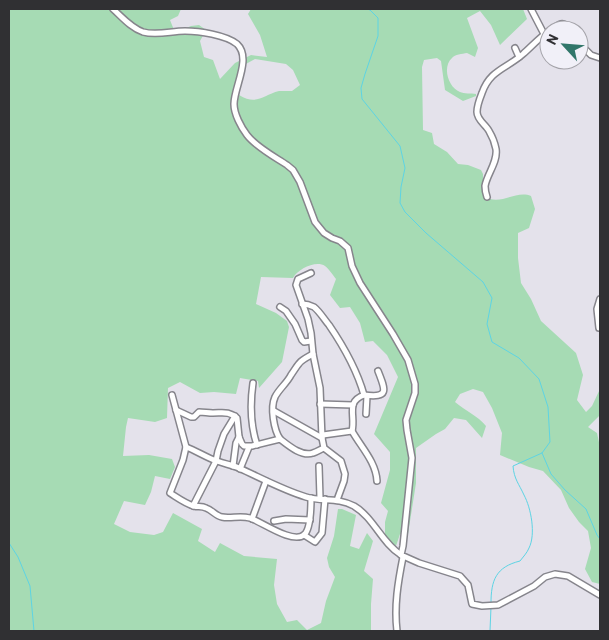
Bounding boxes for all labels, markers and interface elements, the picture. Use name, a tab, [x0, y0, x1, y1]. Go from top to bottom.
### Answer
north arrow	[539, 20, 589, 70]
text: N	[542, 31, 562, 47]

